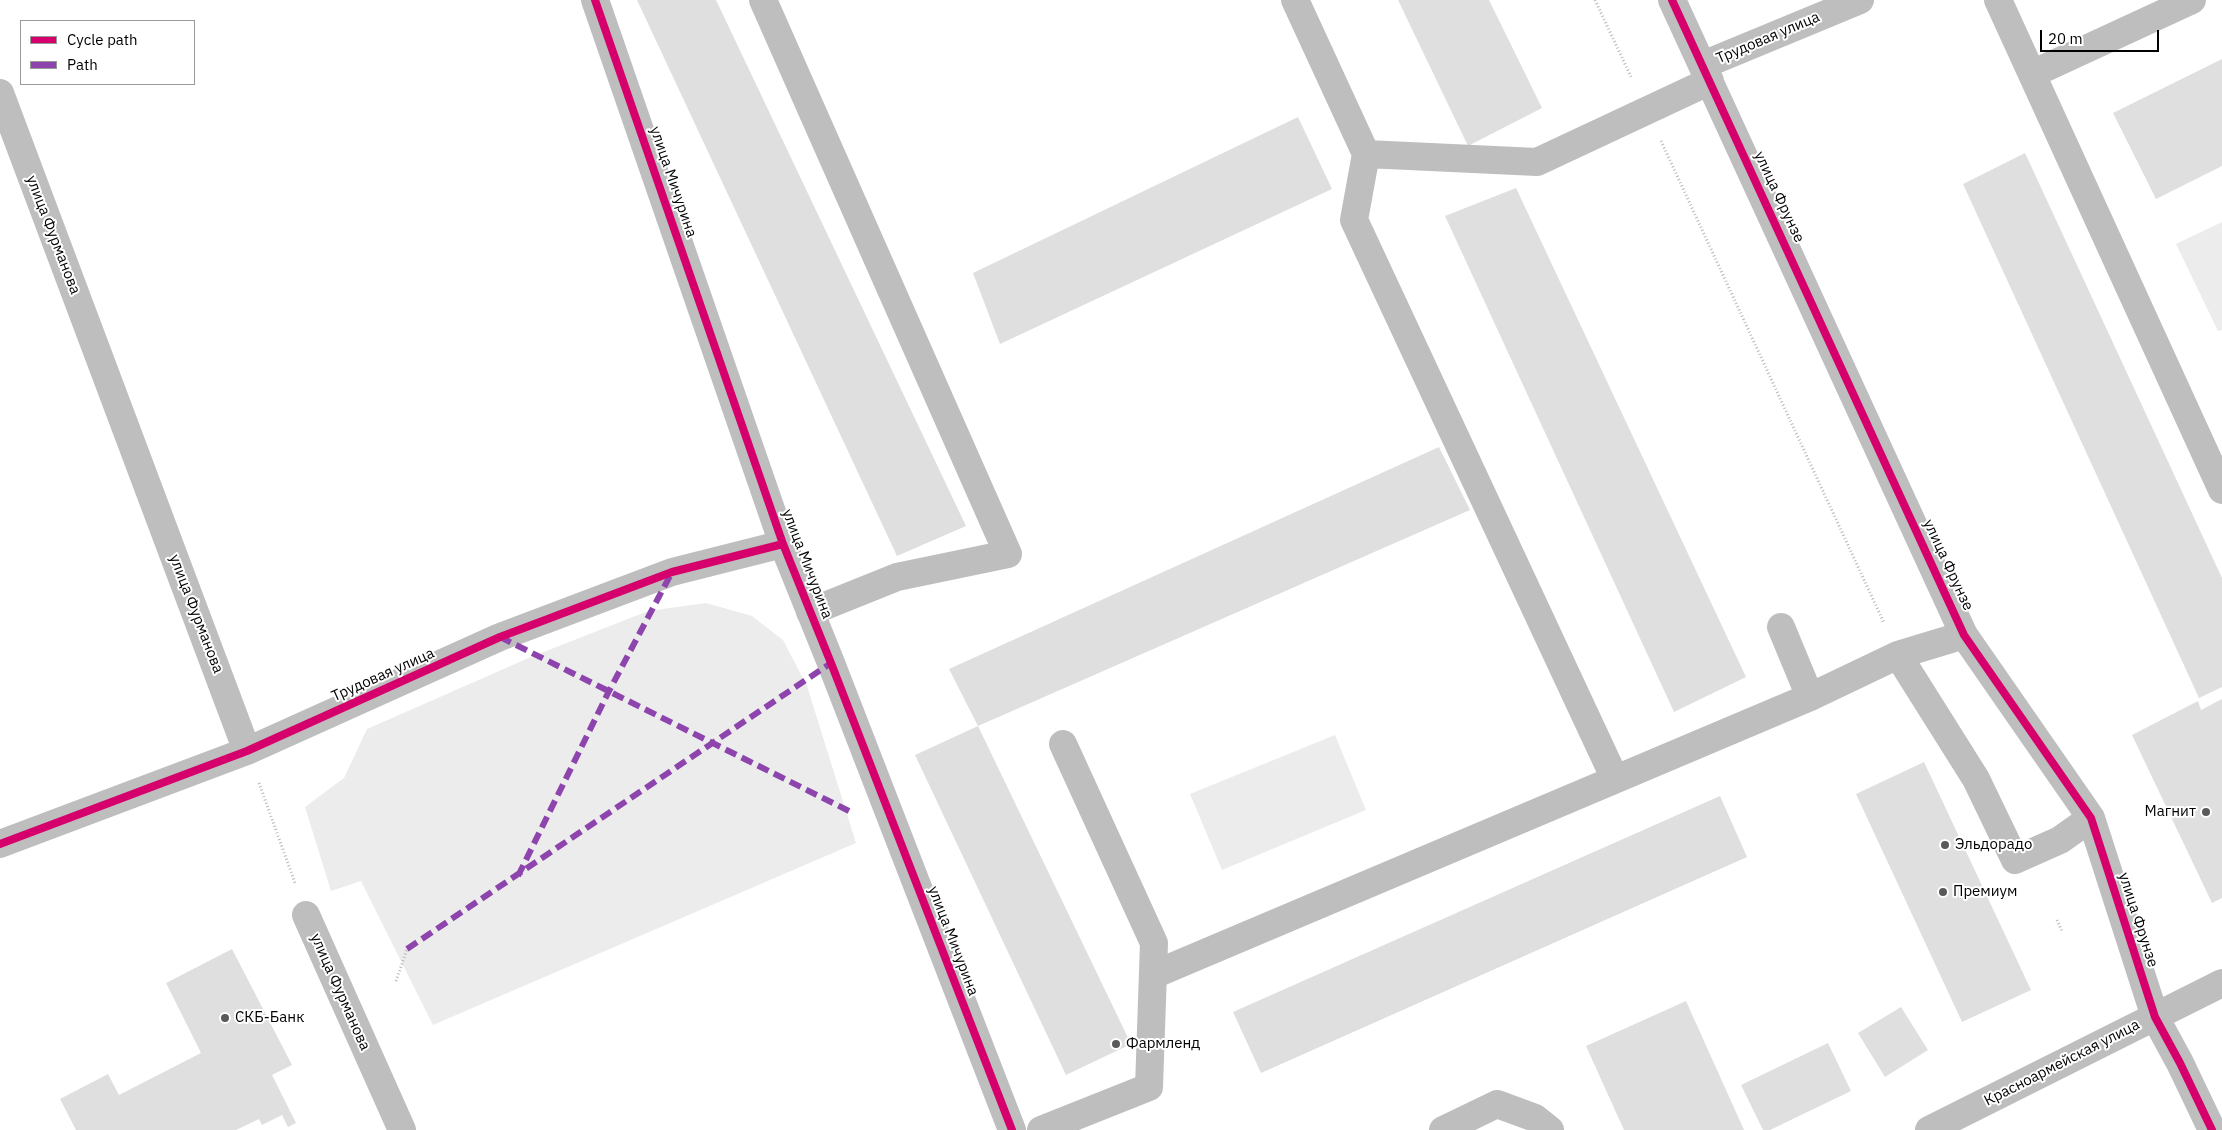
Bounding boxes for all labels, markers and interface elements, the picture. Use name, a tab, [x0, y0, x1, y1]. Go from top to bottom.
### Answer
street label: Трудовая улица	[1714, 8, 1822, 68]
legend	[20, 20, 195, 85]
scale bar	[2042, 20, 2161, 52]
text: 20 m	[2048, 29, 2083, 48]
text: Cycle path	[67, 30, 138, 49]
text: Path	[67, 55, 98, 74]
street label: улица Мичурина	[646, 124, 700, 240]
street label: улица Фрунзе	[1750, 149, 1808, 245]
street label: улица Фурманова	[22, 173, 84, 297]
street label: улица Мичурина	[778, 507, 836, 621]
street label: улица Фрунзе	[1919, 517, 1977, 613]
street label: улица Фурманова	[165, 552, 227, 676]
street label: Трудовая улица	[329, 644, 437, 706]
place label: Магнит	[2145, 803, 2196, 821]
marker: Магнит	[2200, 806, 2212, 818]
place label: Эльдорадо	[1955, 836, 2032, 854]
marker: Эльдорадо	[1939, 839, 1951, 851]
street label: улица Фрунзе	[2114, 870, 2162, 970]
place label: Премиум	[1953, 883, 2018, 901]
street label: улица Мичурина	[924, 884, 982, 998]
marker: Премиум	[1937, 886, 1949, 898]
street label: улица Фурманова	[306, 931, 374, 1053]
place label: СКБ-Банк	[235, 1009, 304, 1027]
marker: СКБ-Банк	[219, 1012, 231, 1024]
street label: Красноармейская улица	[1981, 1016, 2143, 1110]
place label: Фармленд	[1126, 1035, 1200, 1053]
marker: Фармленд	[1110, 1038, 1122, 1050]

